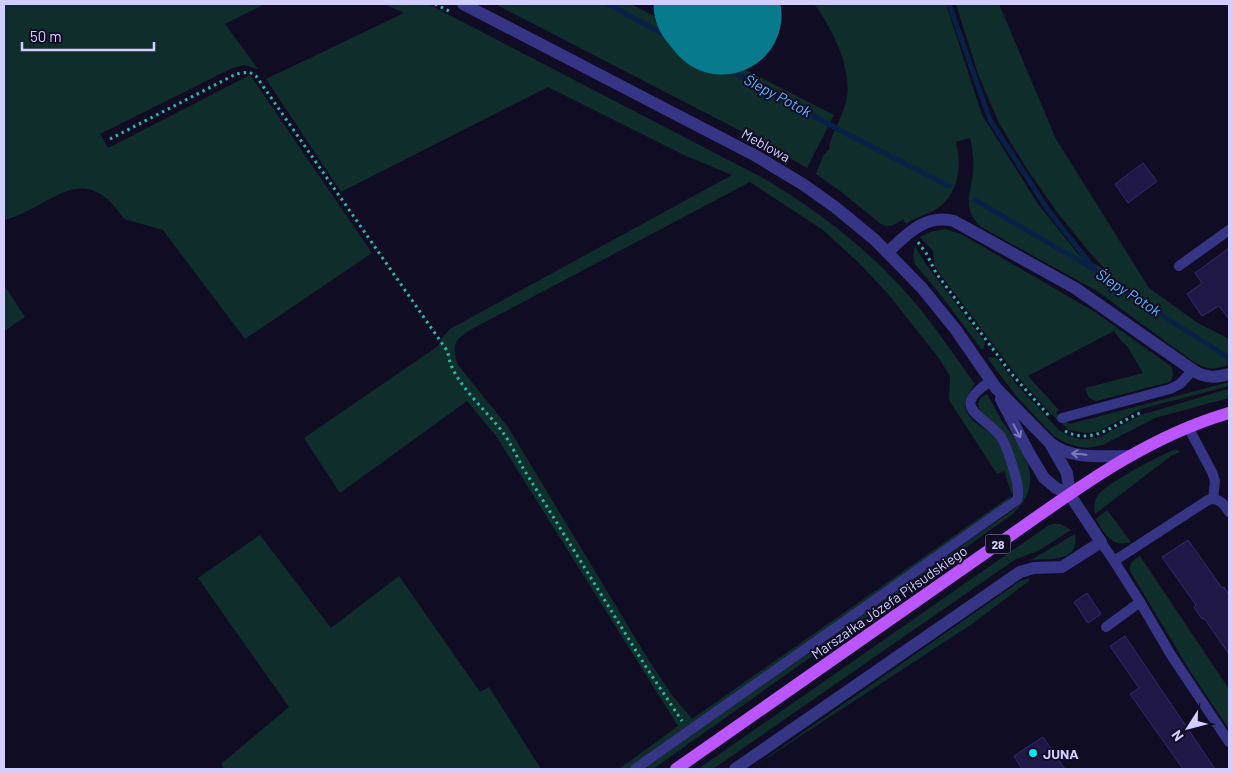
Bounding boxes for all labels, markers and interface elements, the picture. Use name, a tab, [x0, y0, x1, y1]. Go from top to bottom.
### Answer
scale bar	[22, 20, 155, 52]
text: 50 m	[30, 27, 62, 45]
water label: Ślepy Potok	[741, 70, 815, 121]
street label: Meblowa	[739, 125, 793, 165]
water label: Ślepy Potok	[1093, 264, 1165, 320]
one-way arrow	[1012, 424, 1022, 439]
one-way arrow	[1072, 450, 1088, 459]
road number: 28	[986, 534, 1010, 554]
street label: Marszałka Józefa Piłsudskiego	[808, 542, 970, 662]
north arrow	[1163, 703, 1213, 753]
text: N	[1167, 727, 1187, 745]
place label: JUNA	[1043, 745, 1079, 762]
marker: JUNA	[1027, 747, 1039, 759]

